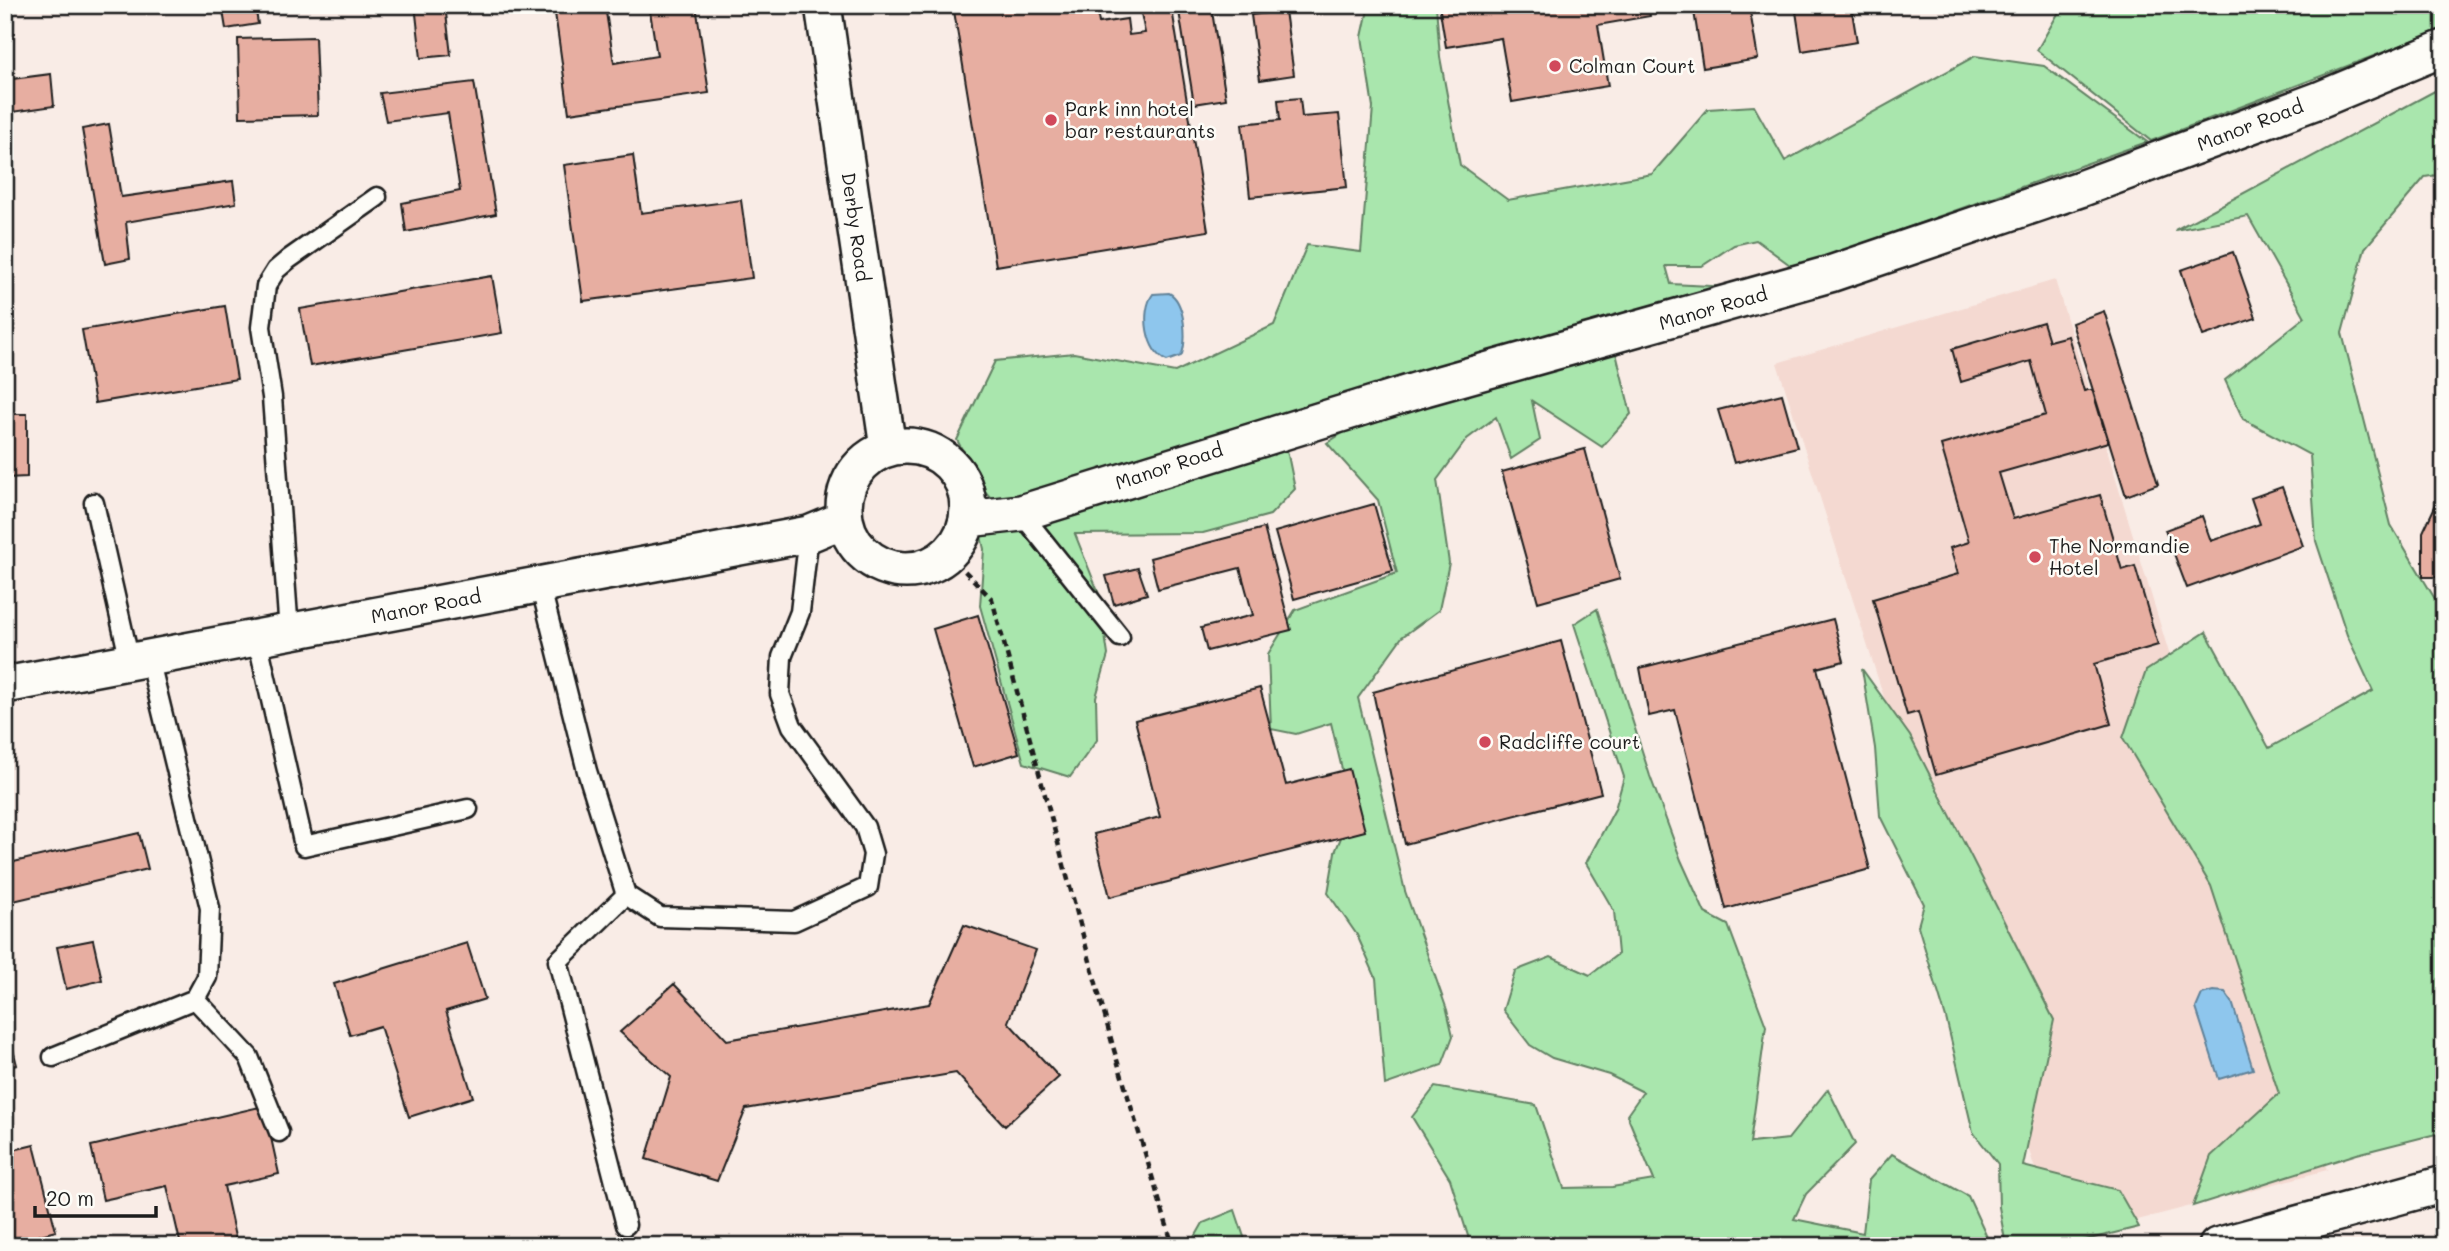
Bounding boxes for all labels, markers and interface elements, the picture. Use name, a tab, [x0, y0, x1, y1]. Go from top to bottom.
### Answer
place label: Colman Court	[1569, 53, 1695, 78]
marker: Colman Court	[1547, 58, 1563, 74]
street label: Manor Road	[2193, 93, 2306, 156]
place label: Park inn hotel bar restaurants	[1065, 96, 1215, 143]
marker: Park inn hotel bar restaurants	[1043, 112, 1059, 128]
street label: Derby Road	[836, 171, 877, 283]
street label: Manor Road	[1656, 280, 1770, 335]
street label: Manor Road	[1112, 436, 1226, 495]
place label: The Normandie Hotel	[2049, 533, 2190, 580]
marker: The Normandie Hotel	[2027, 549, 2043, 565]
street label: Manor Road	[369, 583, 483, 628]
place label: Radcliffe court	[1499, 729, 1640, 754]
marker: Radcliffe court	[1477, 734, 1493, 750]
scale bar	[35, 1174, 156, 1218]
text: 20 m	[46, 1184, 94, 1211]

